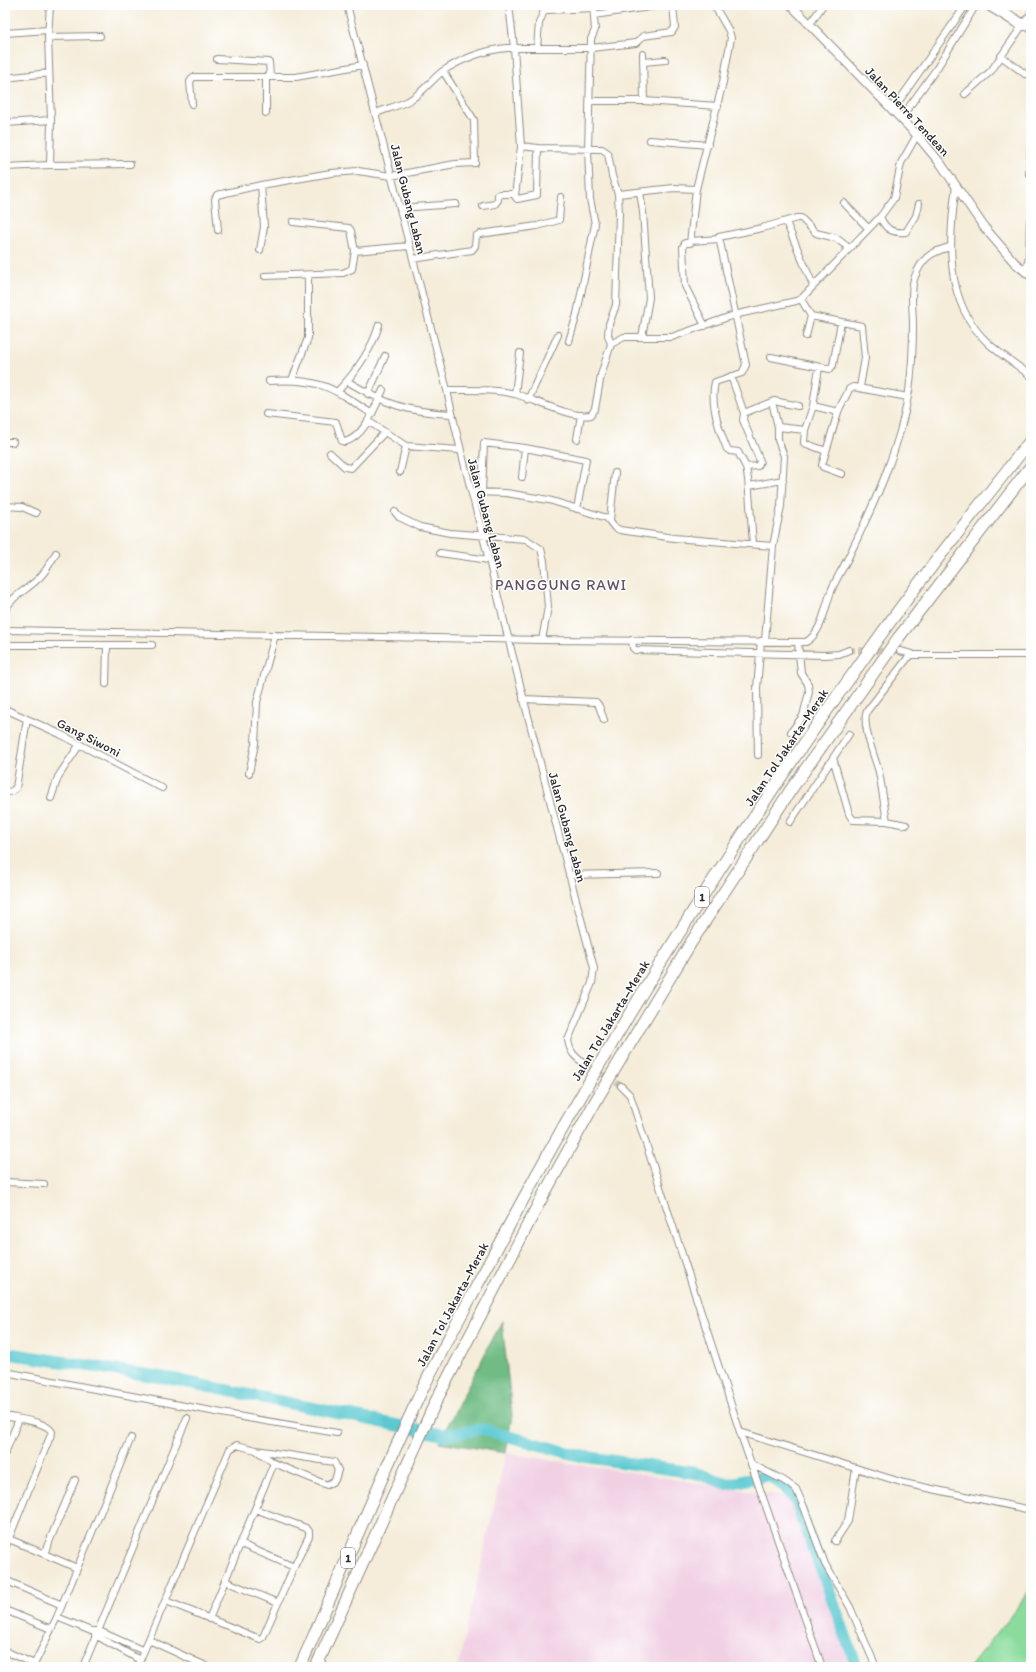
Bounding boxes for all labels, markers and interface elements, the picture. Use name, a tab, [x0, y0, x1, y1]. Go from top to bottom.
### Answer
street label: Jalan Pierre Tendean	[862, 64, 953, 160]
street label: Jalan Gubang Laban	[388, 142, 430, 257]
street label: Jalan Gubang Laban	[465, 456, 509, 570]
district label: PANGGUNG RAWI	[495, 576, 627, 594]
street label: Jalan Tol Jakarta–Merak	[742, 686, 831, 809]
street label: Gang Siwoni	[54, 715, 123, 760]
street label: Jalan Gubang Laban	[546, 770, 590, 884]
road number: 1	[695, 887, 709, 907]
street label: Jalan Tol Jakarta–Merak	[568, 957, 653, 1083]
street label: Jalan Tol Jakarta–Merak	[413, 1239, 492, 1369]
road number: 1	[341, 1548, 355, 1568]

